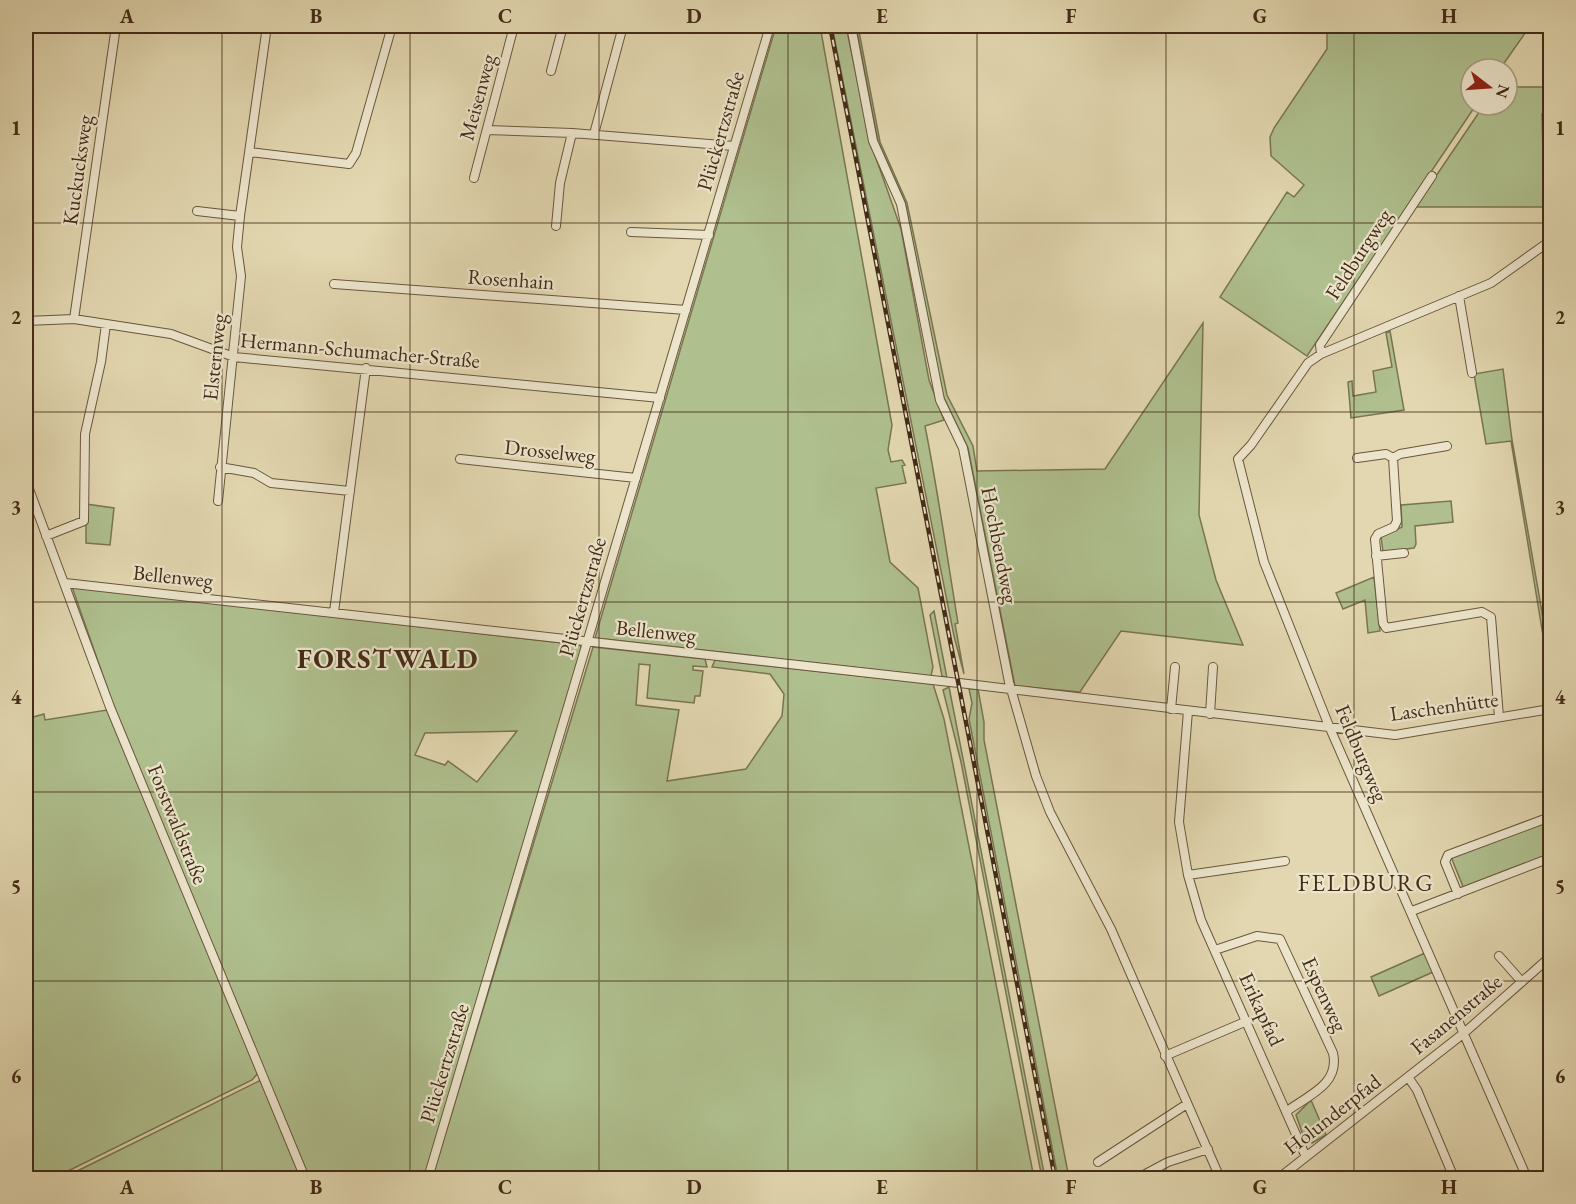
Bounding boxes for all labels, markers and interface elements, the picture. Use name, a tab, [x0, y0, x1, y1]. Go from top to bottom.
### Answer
text: A	[119, 3, 135, 29]
text: B	[310, 3, 322, 29]
text: C	[498, 3, 512, 29]
text: D	[686, 3, 702, 29]
text: E	[876, 3, 888, 29]
text: F	[1066, 3, 1077, 29]
text: G	[1253, 3, 1267, 29]
text: H	[1441, 3, 1457, 29]
street label: Meisenweg	[452, 50, 502, 143]
north arrow	[1459, 57, 1519, 117]
street label: Plückertzstraße	[690, 68, 750, 194]
text: N	[1491, 82, 1515, 101]
street label: Kuckucksweg	[56, 112, 98, 227]
text: 1	[11, 115, 21, 141]
text: 1	[1555, 115, 1565, 141]
street label: Feldburgweg	[1319, 203, 1398, 305]
street label: Rosenhain	[467, 263, 555, 295]
text: 2	[11, 304, 22, 330]
text: 2	[1555, 304, 1566, 330]
street label: Elsternweg	[196, 311, 232, 402]
street label: Hermann-Schumacher-Straße	[239, 326, 481, 374]
street label: Drosselweg	[503, 433, 598, 469]
street label: Hochbendweg	[975, 484, 1025, 607]
text: 3	[11, 494, 21, 520]
text: 3	[1555, 494, 1565, 520]
street label: Plückertzstraße	[552, 534, 612, 660]
street label: Bellenweg	[132, 558, 215, 594]
street label: Bellenweg	[615, 613, 698, 649]
district label: FORSTWALD	[297, 641, 479, 676]
text: 4	[11, 684, 22, 710]
text: 4	[1555, 684, 1566, 710]
street label: Laschenhütte	[1388, 685, 1500, 727]
street label: Feldburgweg	[1329, 700, 1395, 807]
street label: Forstwaldstraße	[142, 760, 214, 888]
district label: FELDBURG	[1298, 867, 1434, 898]
text: 5	[11, 873, 21, 899]
text: 5	[1555, 873, 1565, 899]
street label: Espenweg	[1296, 952, 1354, 1036]
street label: Erikapfad	[1233, 968, 1291, 1051]
street label: Fasanenstraße	[1405, 968, 1507, 1060]
street label: Plückertzstraße	[413, 1000, 475, 1126]
text: 6	[11, 1063, 22, 1089]
text: 6	[1555, 1063, 1566, 1089]
street label: Holunderpfad	[1278, 1067, 1386, 1160]
text: A	[119, 1174, 135, 1200]
text: B	[310, 1174, 322, 1200]
text: C	[498, 1174, 512, 1200]
text: D	[686, 1174, 702, 1200]
text: E	[876, 1174, 888, 1200]
text: F	[1066, 1174, 1077, 1200]
text: G	[1253, 1174, 1267, 1200]
text: H	[1441, 1174, 1457, 1200]

